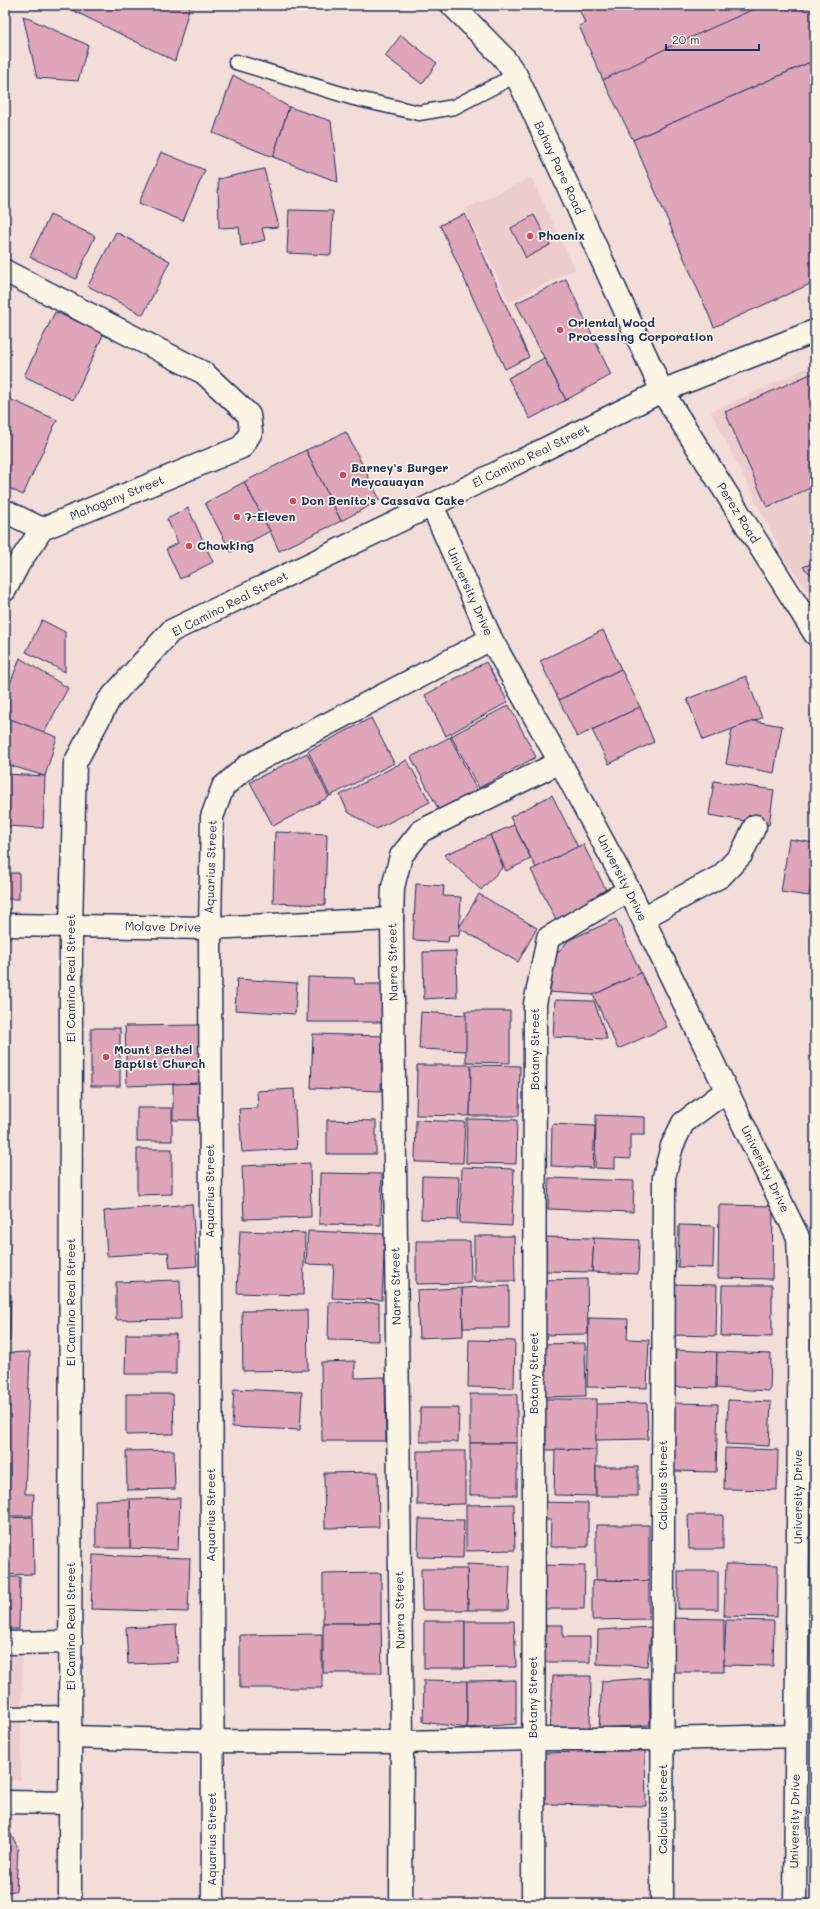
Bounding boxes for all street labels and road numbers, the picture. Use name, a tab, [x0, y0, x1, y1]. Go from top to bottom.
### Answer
street label: Bahay Pare Road	[531, 118, 589, 217]
street label: El Camino Real Street	[469, 420, 592, 490]
street label: Mahogany Street	[67, 471, 166, 523]
street label: Perez Road	[714, 479, 764, 546]
street label: University Drive	[444, 545, 497, 638]
street label: El Camino Real Street	[169, 567, 290, 639]
street label: Aquarius Street	[200, 820, 220, 914]
street label: University Drive	[594, 832, 652, 923]
street label: El Camino Real Street	[62, 914, 78, 1042]
street label: Molave Drive	[125, 917, 201, 935]
street label: Narra Street	[383, 923, 401, 1001]
street label: Botany Street	[526, 1008, 542, 1090]
street label: University Drive	[738, 1122, 794, 1215]
street label: Aquarius Street	[201, 1144, 217, 1238]
street label: El Camino Real Street	[62, 1238, 78, 1366]
street label: Narra Street	[386, 1247, 404, 1325]
street label: Botany Street	[525, 1332, 541, 1414]
street label: Calculus Street	[654, 1440, 670, 1530]
street label: University Drive	[789, 1450, 805, 1544]
street label: Aquarius Street	[202, 1468, 218, 1562]
street label: El Camino Real Street	[62, 1562, 78, 1690]
street label: Narra Street	[390, 1571, 408, 1649]
street label: Botany Street	[524, 1656, 540, 1738]
street label: Calculus Street	[654, 1764, 670, 1854]
street label: University Drive	[785, 1773, 803, 1868]
street label: Aquarius Street	[203, 1792, 219, 1886]

